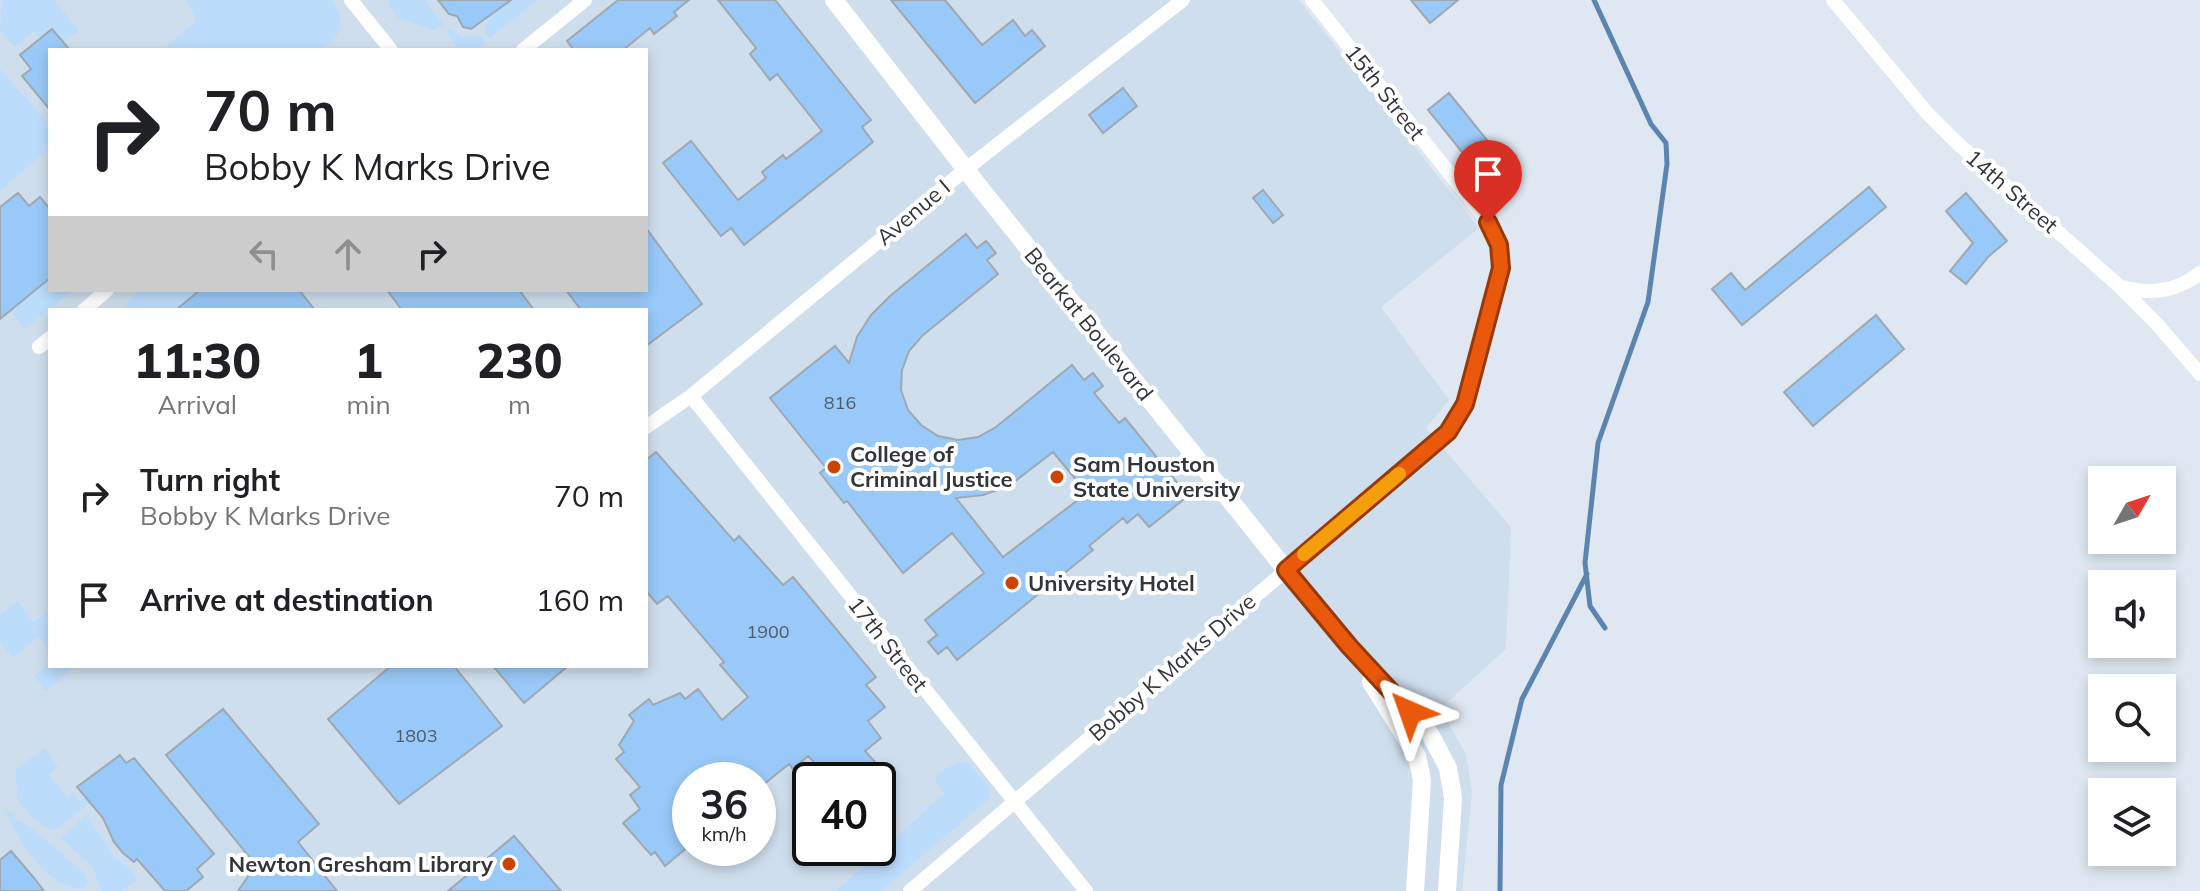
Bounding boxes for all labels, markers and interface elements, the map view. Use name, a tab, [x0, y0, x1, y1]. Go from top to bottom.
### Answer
street label: 15th Street	[1339, 39, 1431, 146]
text: 70 m	[204, 75, 337, 145]
icon: right	[72, 80, 176, 184]
pin	[1454, 140, 1522, 222]
street label: 14th Street	[1960, 143, 2064, 239]
text: Bobby K Marks Drive	[204, 144, 551, 189]
icon: arrive	[1466, 152, 1510, 196]
street label: Avenue I	[870, 173, 956, 251]
icon: left	[242, 232, 286, 276]
icon: ahead	[326, 232, 370, 276]
icon: right	[410, 232, 454, 276]
street label: Bearkat Boulevard	[1019, 242, 1159, 406]
text: 11:30	[133, 330, 261, 390]
text: 1	[354, 330, 383, 390]
text: 230	[476, 330, 563, 390]
text: Arrival	[157, 388, 237, 421]
text: min	[347, 388, 391, 421]
text: m	[508, 388, 531, 421]
house number: 816	[824, 391, 856, 414]
place label: College of Criminal Justice	[850, 440, 1013, 493]
place label: Sam Houston State University	[1073, 450, 1240, 503]
marker: College of Criminal Justice	[825, 458, 843, 476]
text: Turn right	[140, 461, 280, 499]
north arrow	[2088, 466, 2176, 554]
map controls	[2088, 466, 2176, 866]
marker: Sam Houston State University	[1048, 468, 1066, 486]
icon: right	[72, 474, 116, 518]
text: 70 m	[554, 477, 624, 515]
text: Bobby K Marks Drive	[140, 499, 390, 532]
place label: University Hotel	[1028, 569, 1195, 597]
button: sound	[2088, 570, 2176, 658]
marker: University Hotel	[1003, 574, 1021, 592]
icon: arrive	[72, 578, 116, 622]
text: Arrive at destination	[140, 581, 434, 619]
text: 160 m	[536, 581, 624, 619]
street label: Bobby K Marks Drive	[1083, 587, 1261, 747]
street label: 17th Street	[842, 591, 934, 698]
house number: 1900	[746, 620, 790, 643]
position arrow	[1368, 670, 1452, 754]
button: search	[2088, 674, 2176, 762]
house number: 1803	[394, 724, 438, 747]
speed limit sign: 40	[792, 762, 896, 866]
button: layers	[2088, 778, 2176, 866]
text: 36	[700, 779, 748, 829]
text: km/h	[701, 821, 747, 846]
place label: Newton Gresham Library	[229, 850, 493, 878]
marker: Newton Gresham Library	[500, 855, 518, 873]

